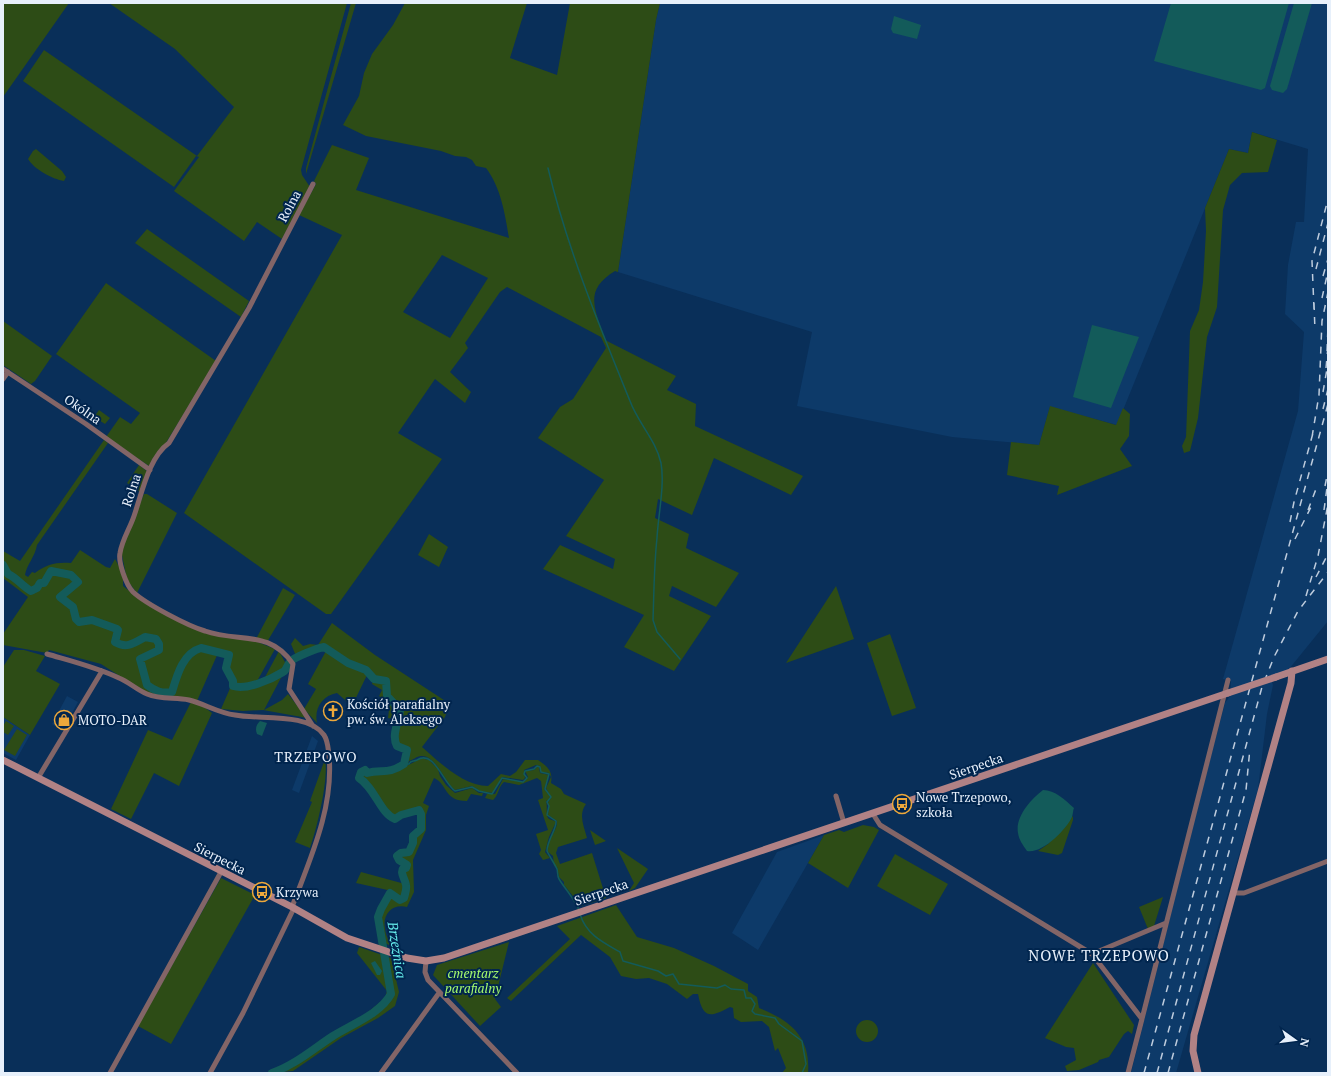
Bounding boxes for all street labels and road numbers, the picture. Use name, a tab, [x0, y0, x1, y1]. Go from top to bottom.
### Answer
street label: Rolna	[273, 187, 305, 225]
street label: Okólna	[61, 390, 106, 429]
street label: Rolna	[117, 471, 145, 509]
street label: Sierpecka	[947, 748, 1006, 784]
street label: Sierpecka	[191, 837, 249, 879]
street label: Sierpecka	[572, 874, 631, 910]

